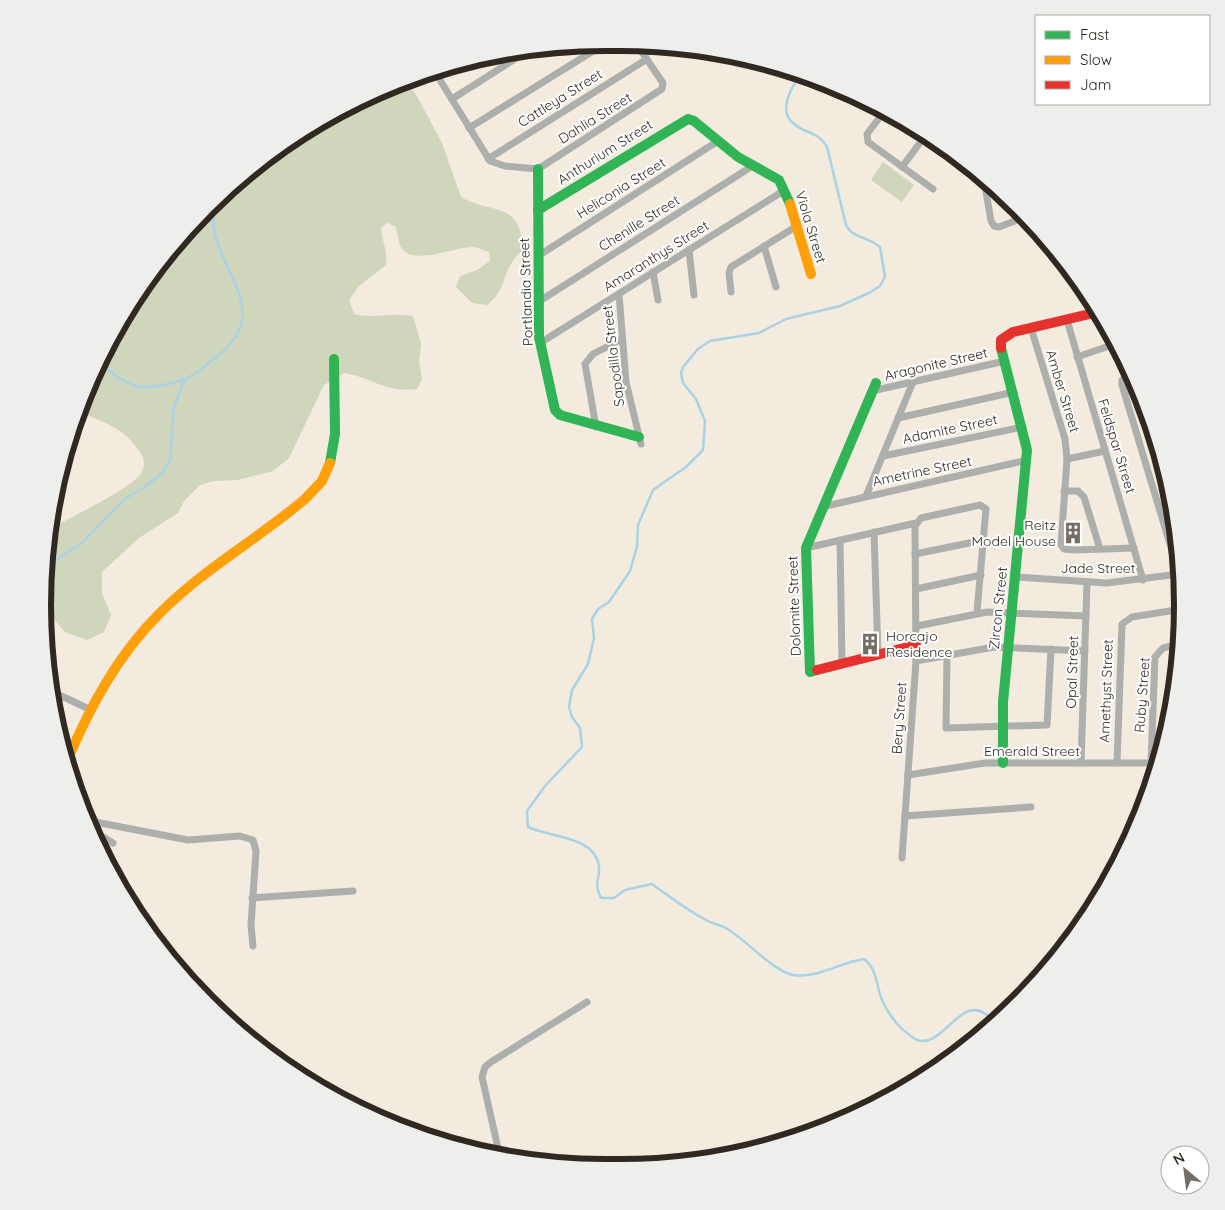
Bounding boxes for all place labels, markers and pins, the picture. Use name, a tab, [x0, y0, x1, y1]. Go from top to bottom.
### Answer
place label: Reitz Model House	[972, 516, 1056, 550]
building icon: Reitz Model House	[1060, 520, 1086, 546]
place label: Horcajo Residence	[886, 627, 953, 661]
building icon: Horcajo Residence	[857, 631, 883, 657]

